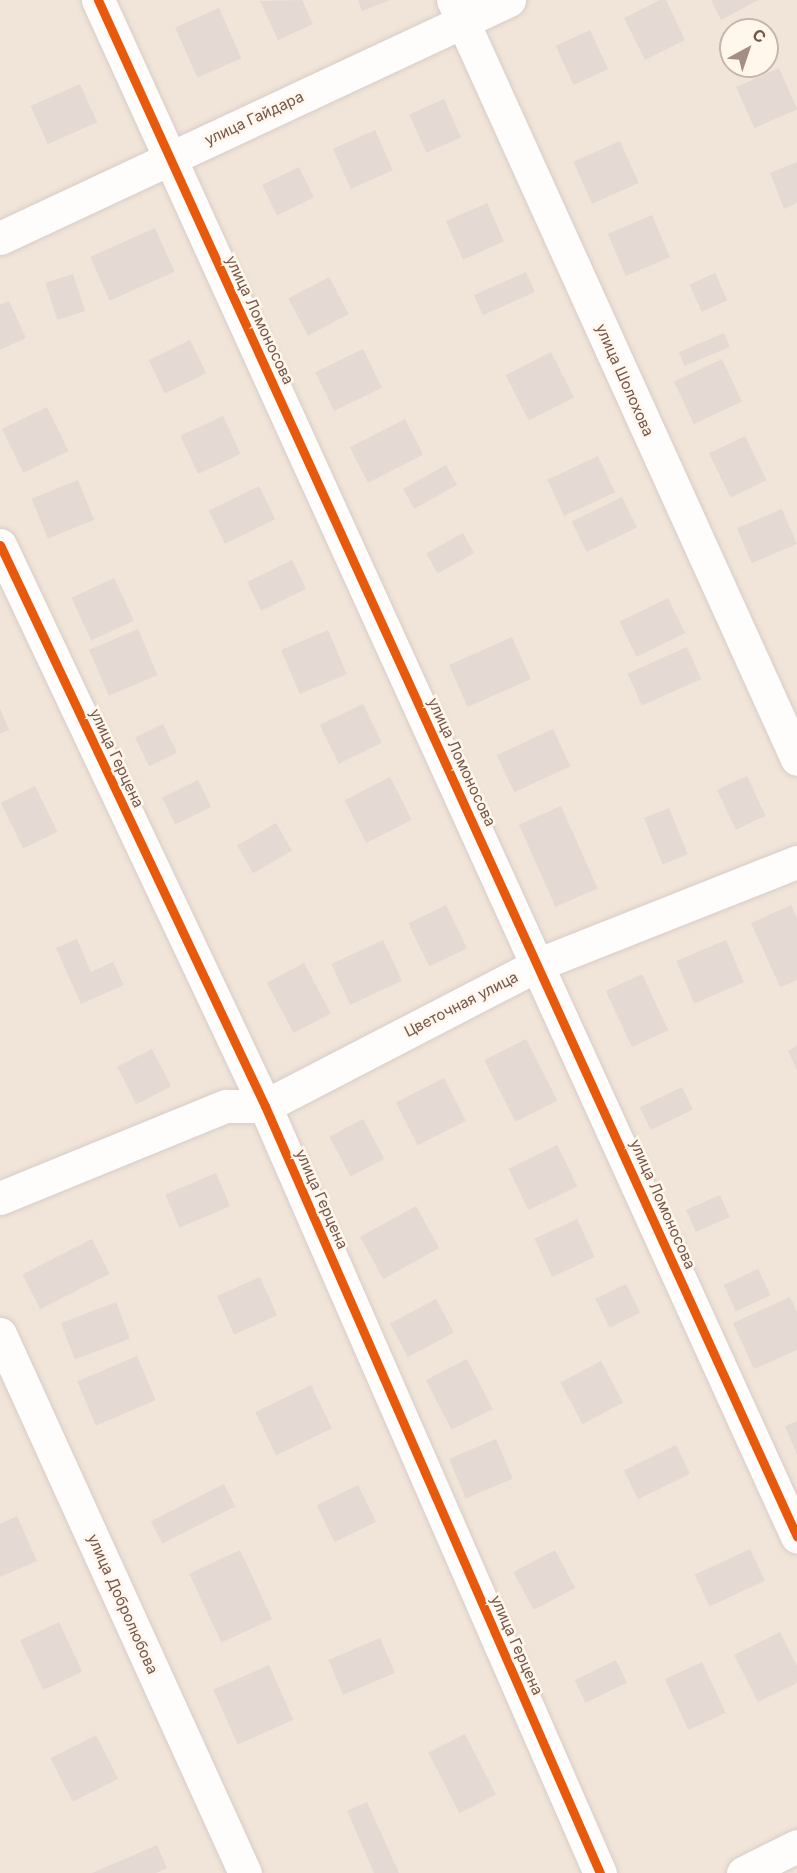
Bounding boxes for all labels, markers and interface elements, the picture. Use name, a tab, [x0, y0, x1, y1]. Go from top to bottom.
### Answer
north arrow	[719, 18, 779, 78]
text: С	[748, 24, 770, 47]
street label: улица Гайдара	[202, 87, 306, 149]
street label: улица Ломоносова	[222, 253, 298, 387]
street label: улица Шолохова	[592, 321, 658, 439]
street label: улица Ломоносова	[424, 695, 500, 829]
street label: улица Герцена	[86, 706, 148, 810]
street label: Цветочная улица	[401, 968, 521, 1040]
street label: улица Ломоносова	[626, 1136, 700, 1272]
street label: улица Герцена	[292, 1146, 352, 1252]
street label: улица Добролюбова	[84, 1531, 162, 1677]
street label: улица Герцена	[487, 1592, 547, 1698]

